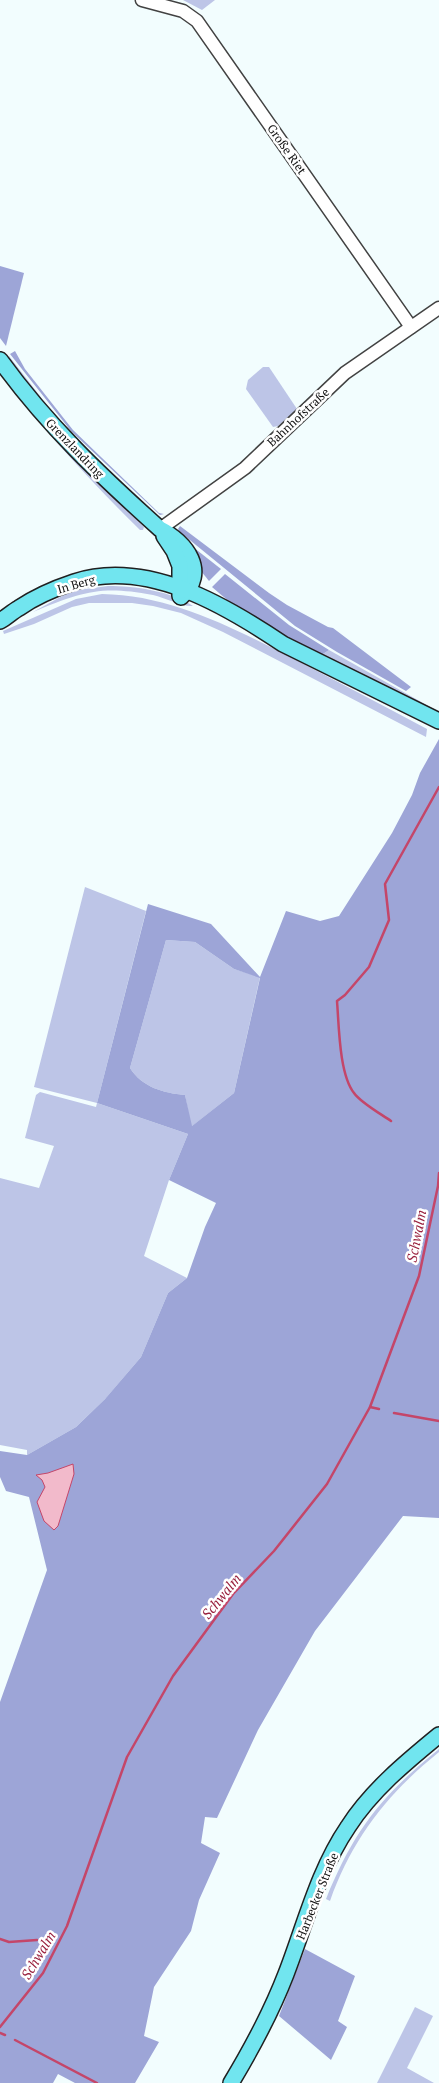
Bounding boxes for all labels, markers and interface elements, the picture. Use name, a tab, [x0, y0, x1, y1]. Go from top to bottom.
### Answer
street label: Große Riet	[264, 121, 310, 177]
street label: Bahnhofstraße	[264, 384, 332, 450]
street label: Grenzlandring	[43, 415, 108, 481]
street label: In Berg	[55, 571, 97, 597]
water label: Schwalm	[402, 1208, 430, 1264]
water label: Schwalm	[197, 1569, 245, 1623]
street label: Harbecker Straße	[293, 1850, 341, 1942]
water label: Schwalm	[16, 1927, 60, 1983]

